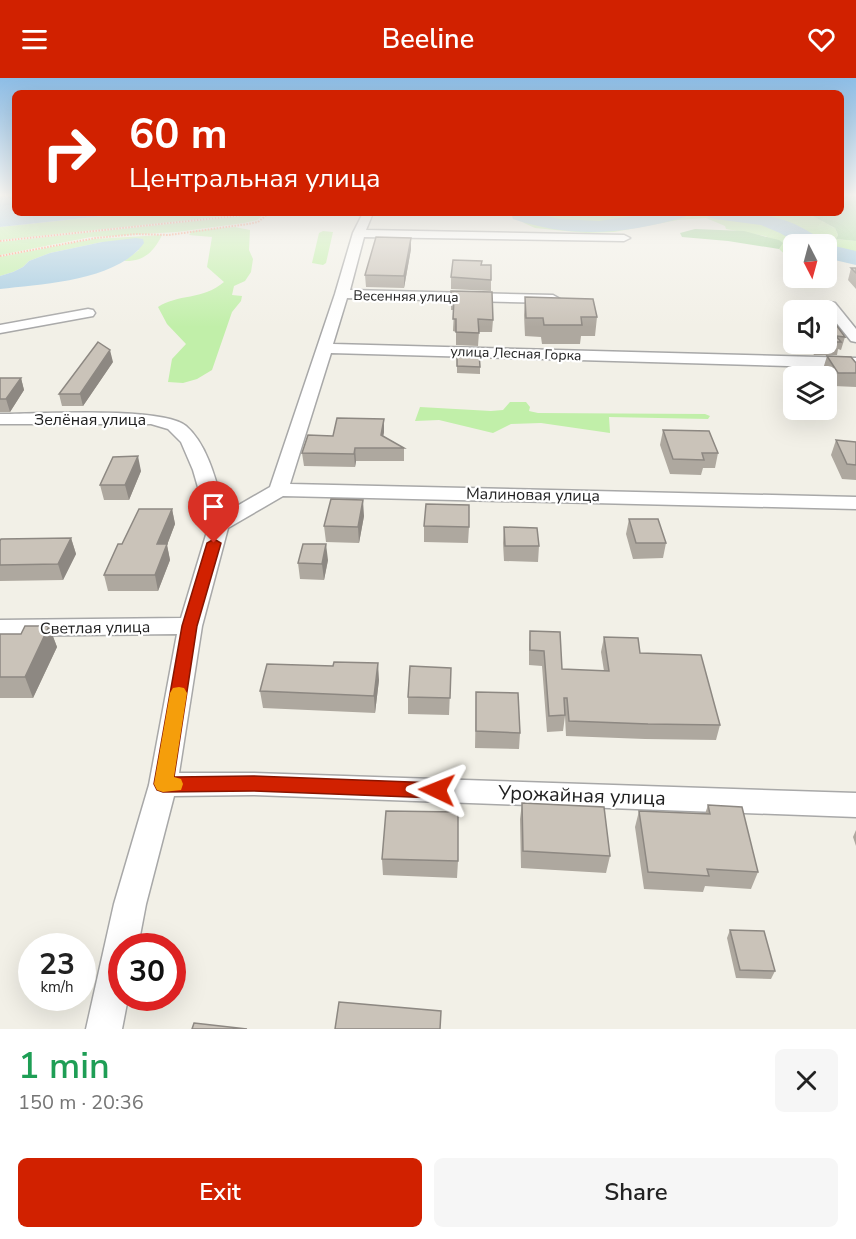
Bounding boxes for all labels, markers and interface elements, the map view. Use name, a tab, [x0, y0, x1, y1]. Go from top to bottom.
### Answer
text: Beeline	[382, 21, 474, 58]
icon: menu	[18, 23, 51, 56]
icon: heart	[805, 23, 838, 56]
text: 60 m	[129, 106, 228, 163]
icon: right	[30, 114, 108, 192]
text: Центральная улица	[129, 160, 381, 197]
north arrow	[783, 234, 837, 288]
map controls	[783, 234, 837, 420]
street label: Весенняя улица	[353, 286, 459, 307]
button: sound	[783, 300, 837, 354]
street label: улица Лесная Горка	[450, 342, 582, 365]
button: layers	[783, 366, 837, 420]
street label: Зелёная улица	[34, 409, 146, 431]
pin	[188, 481, 239, 543]
street label: Малиновая улица	[466, 483, 600, 507]
icon: arrive	[197, 490, 230, 523]
street label: Светлая улица	[40, 616, 150, 640]
position arrow	[405, 758, 469, 822]
street label: Урожайная улица	[497, 779, 666, 812]
speed limit sign: 30	[108, 933, 186, 1011]
text: 23	[39, 944, 75, 985]
text: km/h	[40, 977, 74, 997]
text: 1 min	[18, 1042, 110, 1091]
button: close	[775, 1049, 838, 1112]
text: 150 m · 20:36	[18, 1089, 144, 1116]
button: Exit	[18, 1158, 422, 1227]
button: Share	[434, 1158, 838, 1227]

